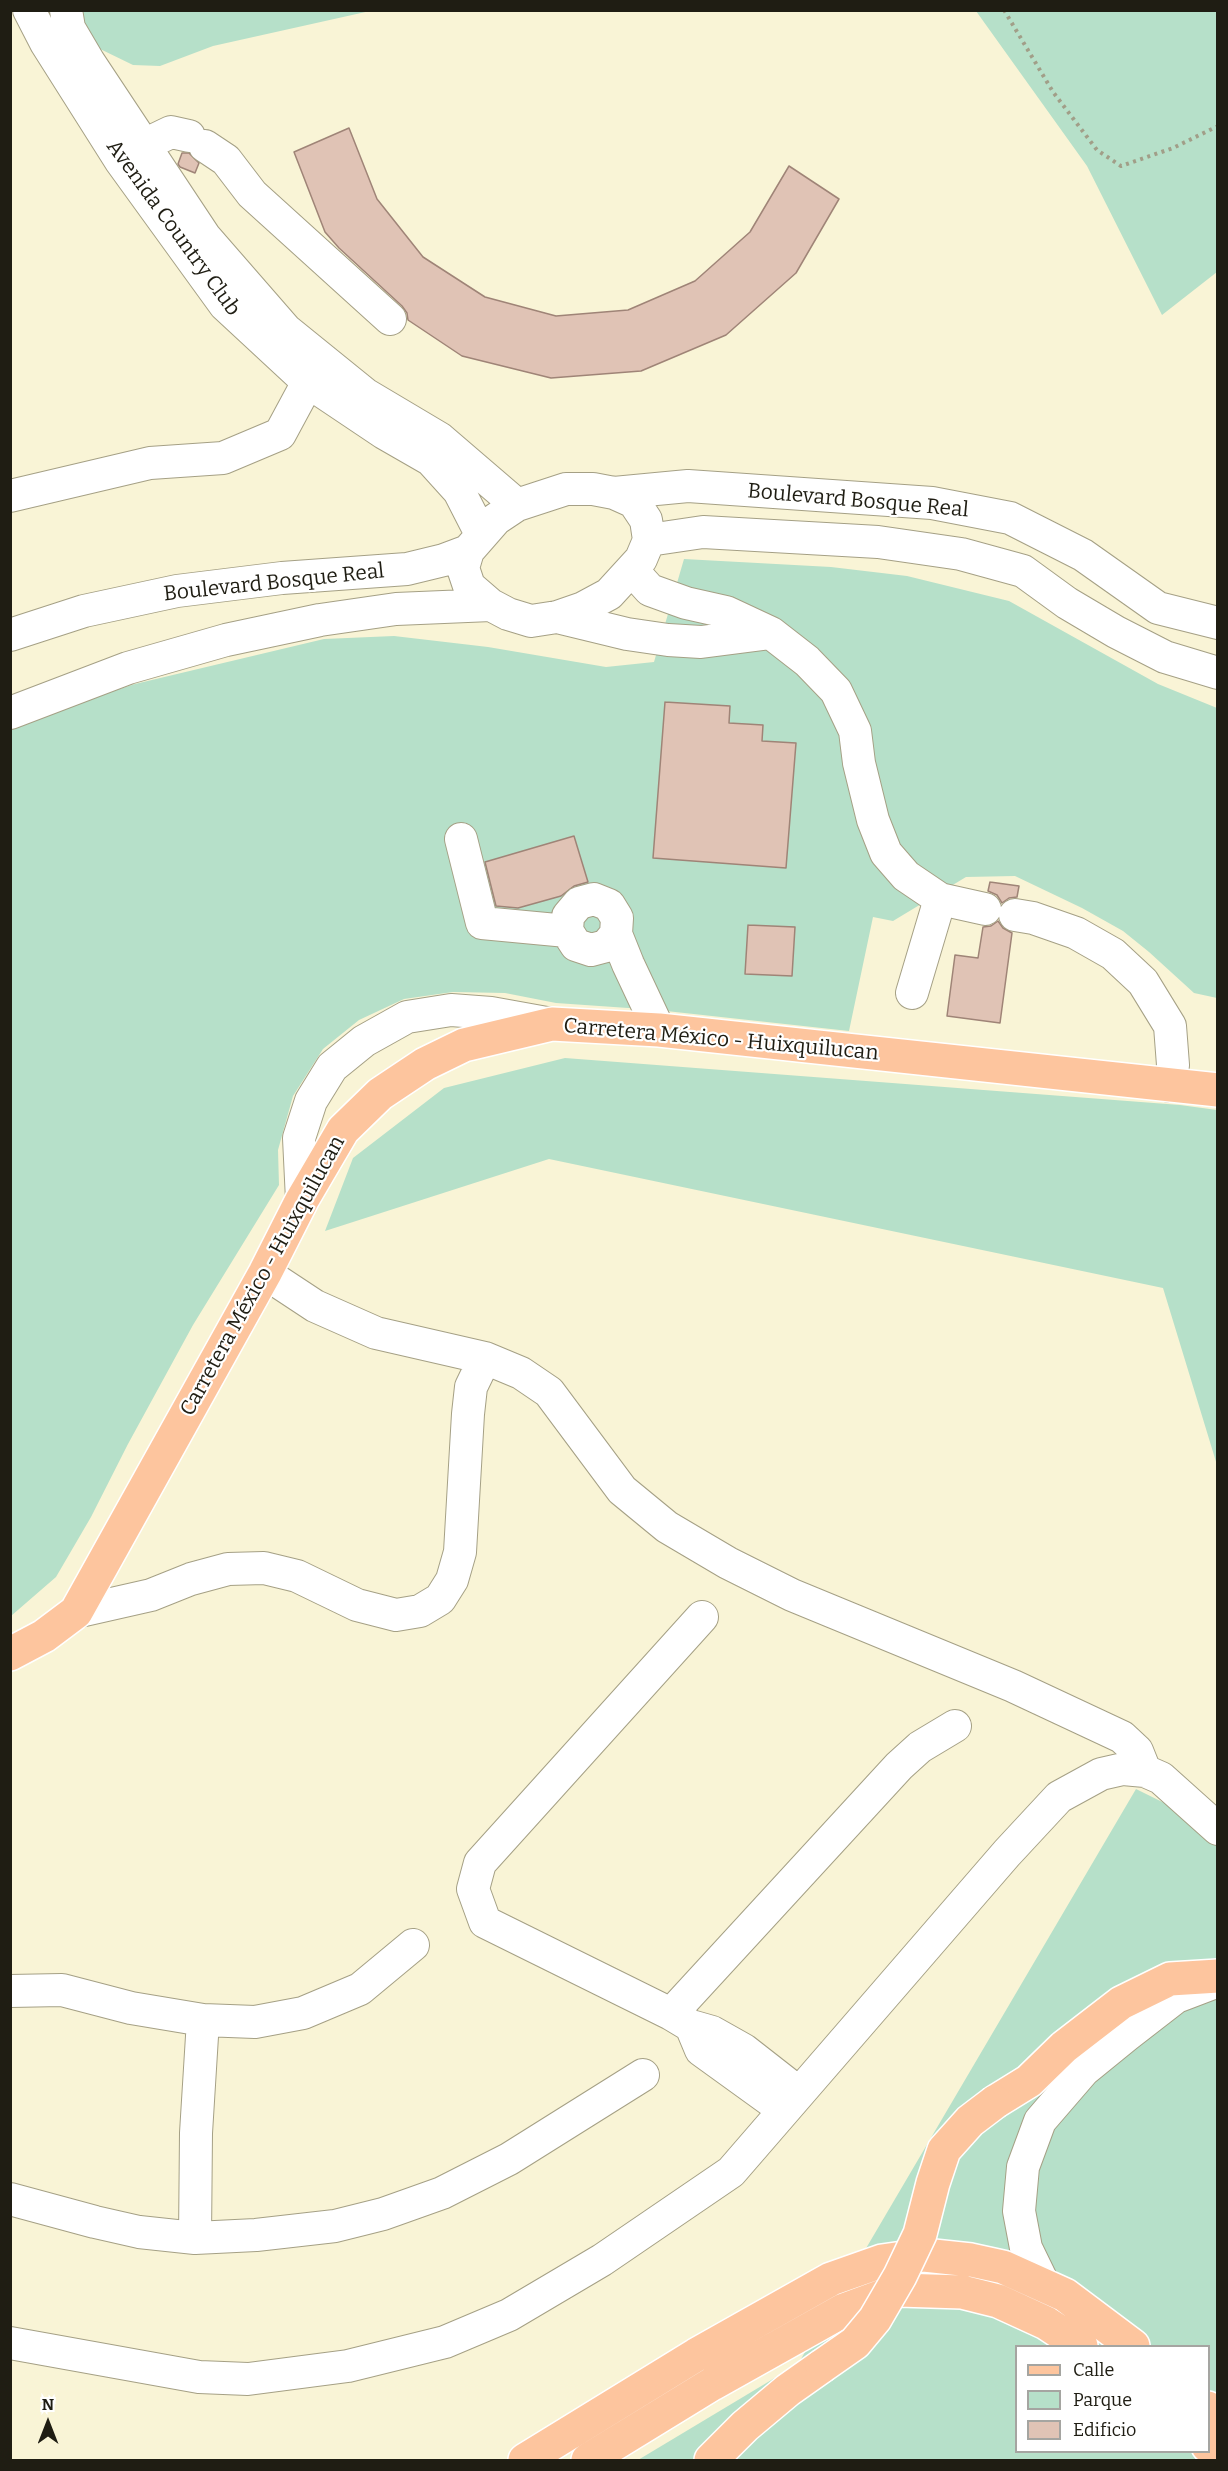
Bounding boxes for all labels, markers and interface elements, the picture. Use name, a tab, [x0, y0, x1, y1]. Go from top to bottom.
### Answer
street label: Avenida Country Club	[101, 135, 245, 321]
street label: Boulevard Bosque Real	[746, 479, 970, 523]
street label: Boulevard Bosque Real	[162, 559, 386, 607]
street label: Carretera México - Huixquilucan	[562, 1014, 880, 1066]
street label: Carretera México - Huixquilucan	[175, 1132, 351, 1420]
legend	[1015, 2345, 1210, 2453]
text: Calle	[1073, 2359, 1114, 2381]
text: Parque	[1073, 2389, 1132, 2411]
north arrow	[18, 2393, 78, 2453]
text: N	[42, 2395, 54, 2414]
text: Edificio	[1073, 2419, 1136, 2441]

